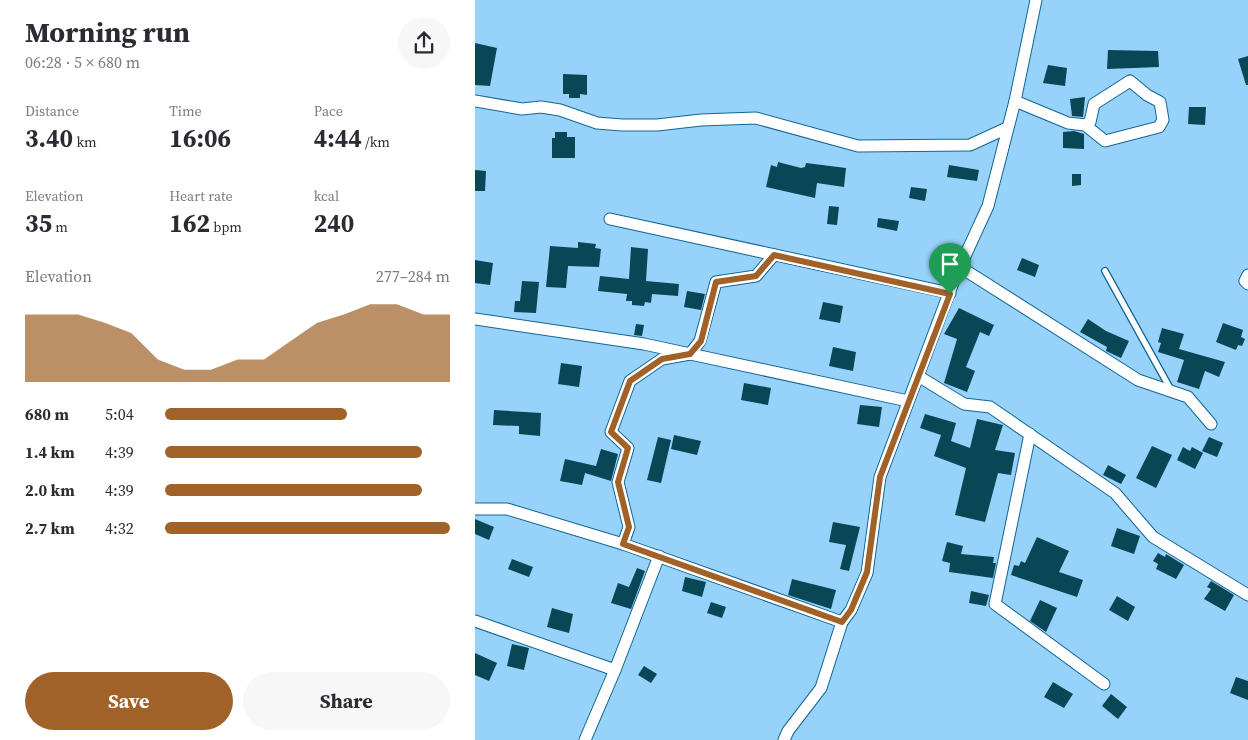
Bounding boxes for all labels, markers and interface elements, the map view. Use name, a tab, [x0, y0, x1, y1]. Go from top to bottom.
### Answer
text: Morning run	[25, 13, 190, 51]
button: share	[398, 17, 450, 69]
text: 06:28 · 5 × 680 m	[25, 51, 140, 73]
text: Distance	[25, 101, 79, 121]
text: Time	[169, 101, 202, 121]
text: Pace	[314, 101, 343, 121]
text: 3.40	[25, 121, 73, 155]
text: 16:06	[169, 121, 231, 155]
text: 4:44	[314, 121, 362, 155]
text: km	[73, 132, 97, 152]
text: /km	[362, 132, 390, 152]
text: Elevation	[25, 186, 83, 206]
text: Heart rate	[169, 186, 233, 206]
text: kcal	[314, 186, 339, 206]
text: 35	[25, 206, 52, 240]
text: 162	[169, 206, 210, 240]
text: 240	[314, 206, 354, 240]
text: m	[52, 217, 68, 237]
text: bpm	[210, 217, 242, 237]
pin	[929, 243, 971, 294]
icon: arrive	[936, 250, 964, 278]
text: Elevation	[25, 265, 92, 287]
text: 277–284 m	[376, 265, 450, 287]
text: 680 m	[25, 403, 69, 425]
text: 5:04	[105, 403, 134, 425]
text: 1.4 km	[25, 441, 75, 463]
text: 4:39	[105, 441, 134, 463]
text: 2.0 km	[25, 479, 75, 501]
text: 4:39	[105, 479, 134, 501]
text: 2.7 km	[25, 517, 75, 539]
text: 4:32	[105, 517, 134, 539]
button: Save	[25, 672, 233, 730]
button: Share	[243, 672, 450, 730]

